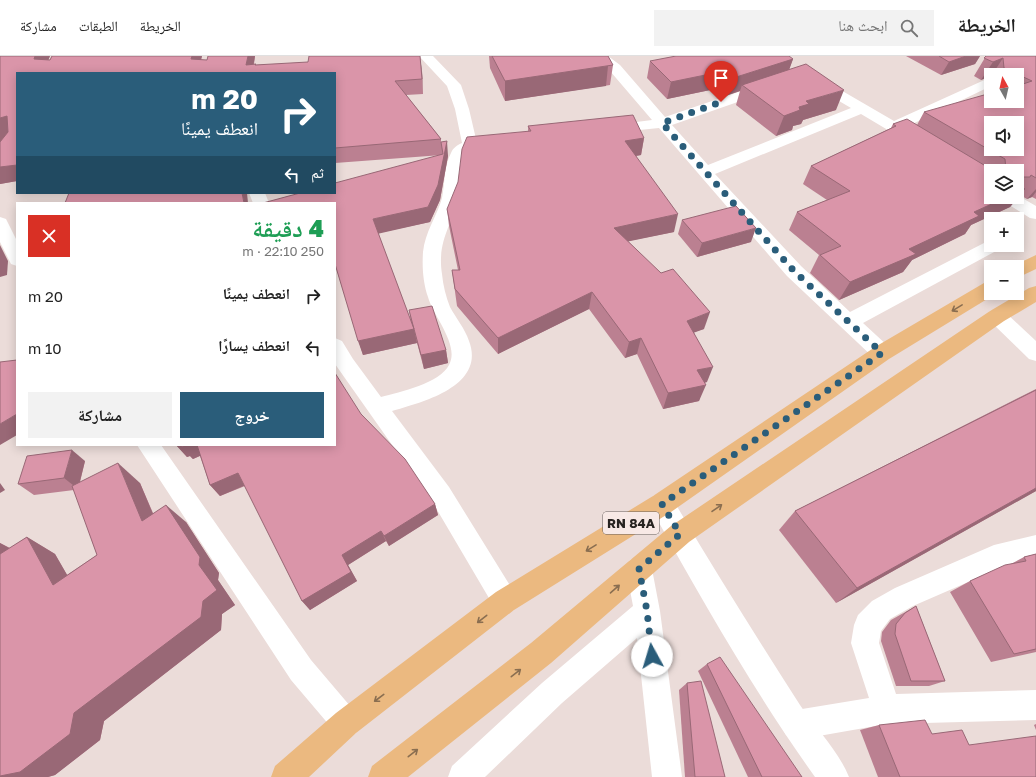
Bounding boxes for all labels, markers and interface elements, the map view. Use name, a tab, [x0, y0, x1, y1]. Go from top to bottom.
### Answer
search box	[654, 10, 934, 46]
text: الخريطة	[958, 13, 1016, 36]
text: ابحث هنا	[838, 16, 888, 34]
text: مشاركة	[20, 17, 57, 34]
text: الطبقات	[79, 17, 118, 34]
text: الخريطة	[140, 17, 181, 34]
icon: search	[898, 17, 920, 39]
pin	[704, 61, 738, 102]
icon: arrive	[710, 67, 732, 89]
north arrow	[984, 68, 1024, 108]
map controls	[984, 68, 1024, 300]
text: 20 m	[191, 82, 258, 115]
icon: right	[272, 88, 324, 140]
button: sound	[984, 116, 1024, 156]
text: انعطف يمينًا	[181, 117, 258, 139]
text: ثم	[311, 163, 324, 181]
icon: left	[281, 164, 303, 186]
button: layers	[984, 164, 1024, 204]
button: +	[984, 212, 1024, 252]
text: 4 دقيقة	[252, 213, 324, 242]
button: close	[28, 215, 70, 257]
text: 250 m · 22:10	[242, 243, 324, 259]
button: −	[984, 260, 1024, 300]
text: انعطف يمينًا	[223, 284, 290, 302]
icon: right	[302, 285, 324, 307]
text: 20 m	[28, 287, 63, 305]
one-way arrow	[951, 304, 963, 312]
text: انعطف يسارًا	[218, 336, 290, 354]
icon: left	[302, 337, 324, 359]
text: 10 m	[28, 339, 62, 357]
button: مشاركة	[28, 392, 172, 438]
button: خروج	[180, 392, 324, 438]
one-way arrow	[711, 504, 722, 512]
road number: RN 84A	[603, 512, 659, 534]
one-way arrow	[585, 544, 597, 552]
one-way arrow	[610, 584, 620, 594]
one-way arrow	[477, 614, 488, 623]
position arrow	[631, 635, 673, 677]
one-way arrow	[510, 668, 521, 677]
one-way arrow	[374, 693, 385, 702]
one-way arrow	[408, 749, 419, 757]

